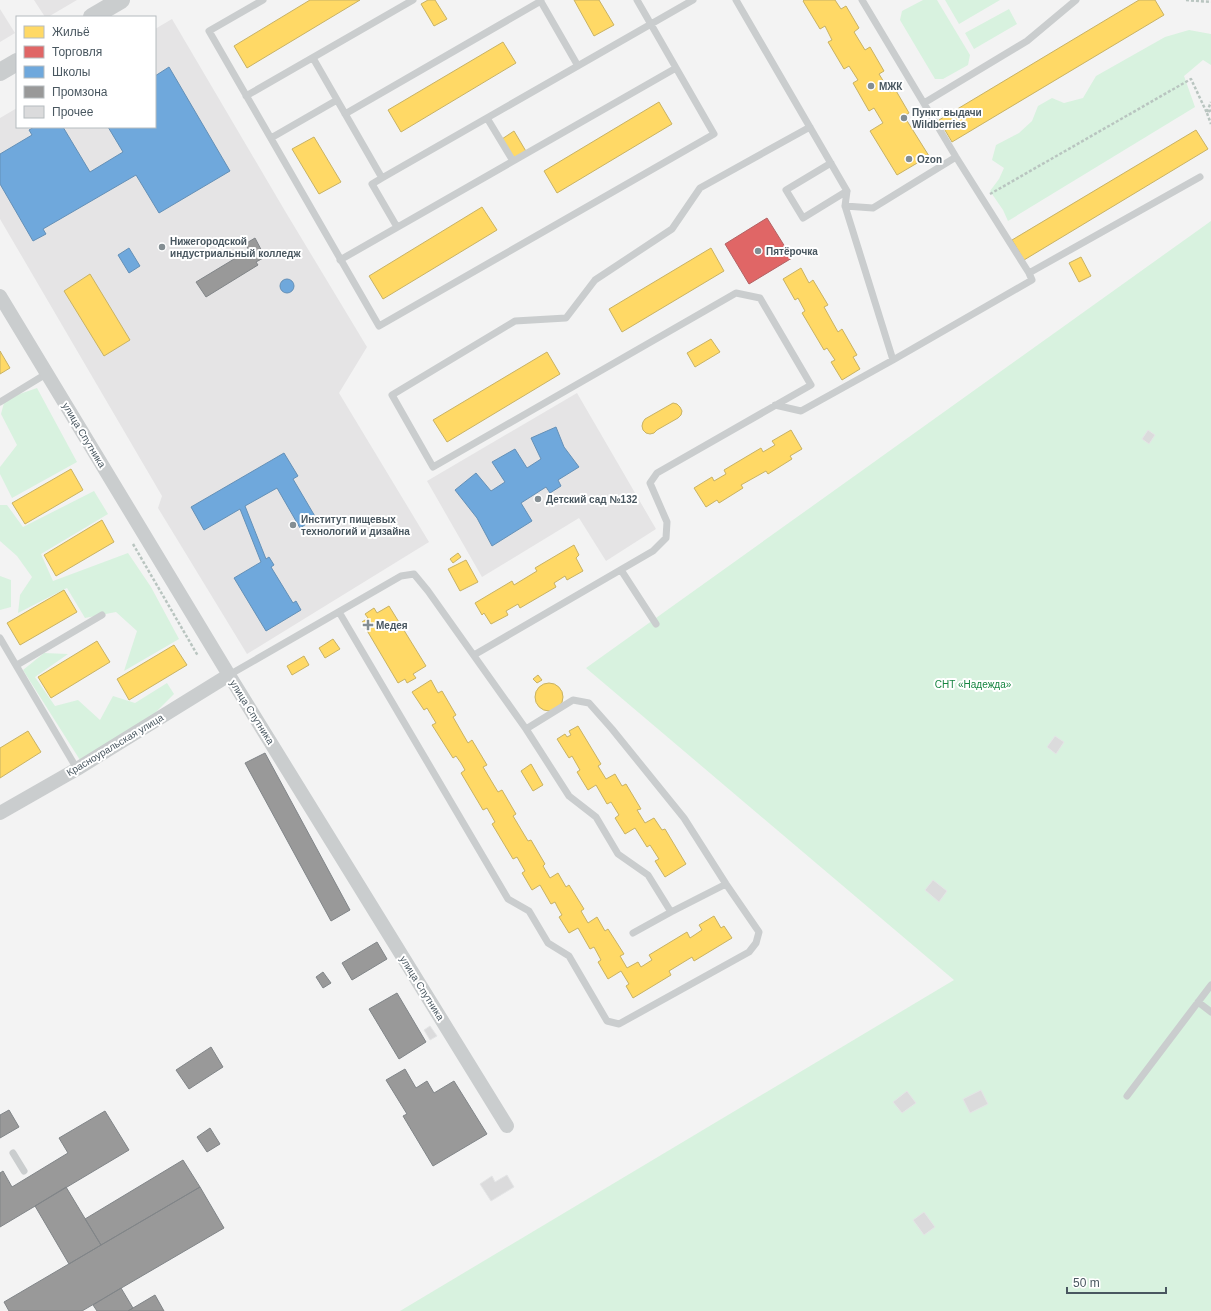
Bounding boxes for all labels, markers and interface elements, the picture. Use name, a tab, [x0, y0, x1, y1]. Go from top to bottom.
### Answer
legend	[16, 16, 156, 128]
text: Жильё	[52, 25, 90, 39]
text: Торговля	[52, 45, 102, 59]
text: Школы	[52, 65, 90, 79]
marker: МЖК	[866, 81, 876, 91]
place label: МЖК	[879, 81, 903, 92]
text: Промзона	[52, 85, 108, 99]
text: Прочее	[52, 105, 94, 119]
place label: Пункт выдачи Wildberries	[912, 107, 982, 130]
marker: Пункт выдачи Wildberries	[899, 113, 909, 123]
marker: Ozon	[904, 154, 914, 164]
place label: Ozon	[917, 154, 942, 165]
place label: Нижегородской индустриальный колледж	[170, 236, 301, 259]
marker: Нижегородской индустриальный колледж	[157, 242, 167, 252]
marker: Пятёрочка	[753, 246, 763, 256]
place label: Пятёрочка	[766, 246, 818, 257]
street label: улица Спутника	[60, 401, 108, 470]
marker: Детский сад №132	[533, 494, 543, 504]
place label: Детский сад №132	[546, 494, 638, 505]
place label: Институт пищевых технологий и дизайна	[301, 514, 410, 537]
marker: Институт пищевых технологий и дизайна	[288, 520, 298, 530]
marker: Медея	[363, 620, 373, 630]
place label: Медея	[376, 620, 408, 631]
street label: улица Спутника	[228, 678, 276, 747]
park label: СНТ «Надежда»	[935, 679, 1012, 690]
street label: Красноуральская улица	[65, 712, 166, 778]
street label: улица Спутника	[398, 954, 446, 1023]
scale bar	[1067, 1269, 1166, 1295]
text: 50 m	[1073, 1276, 1100, 1290]

